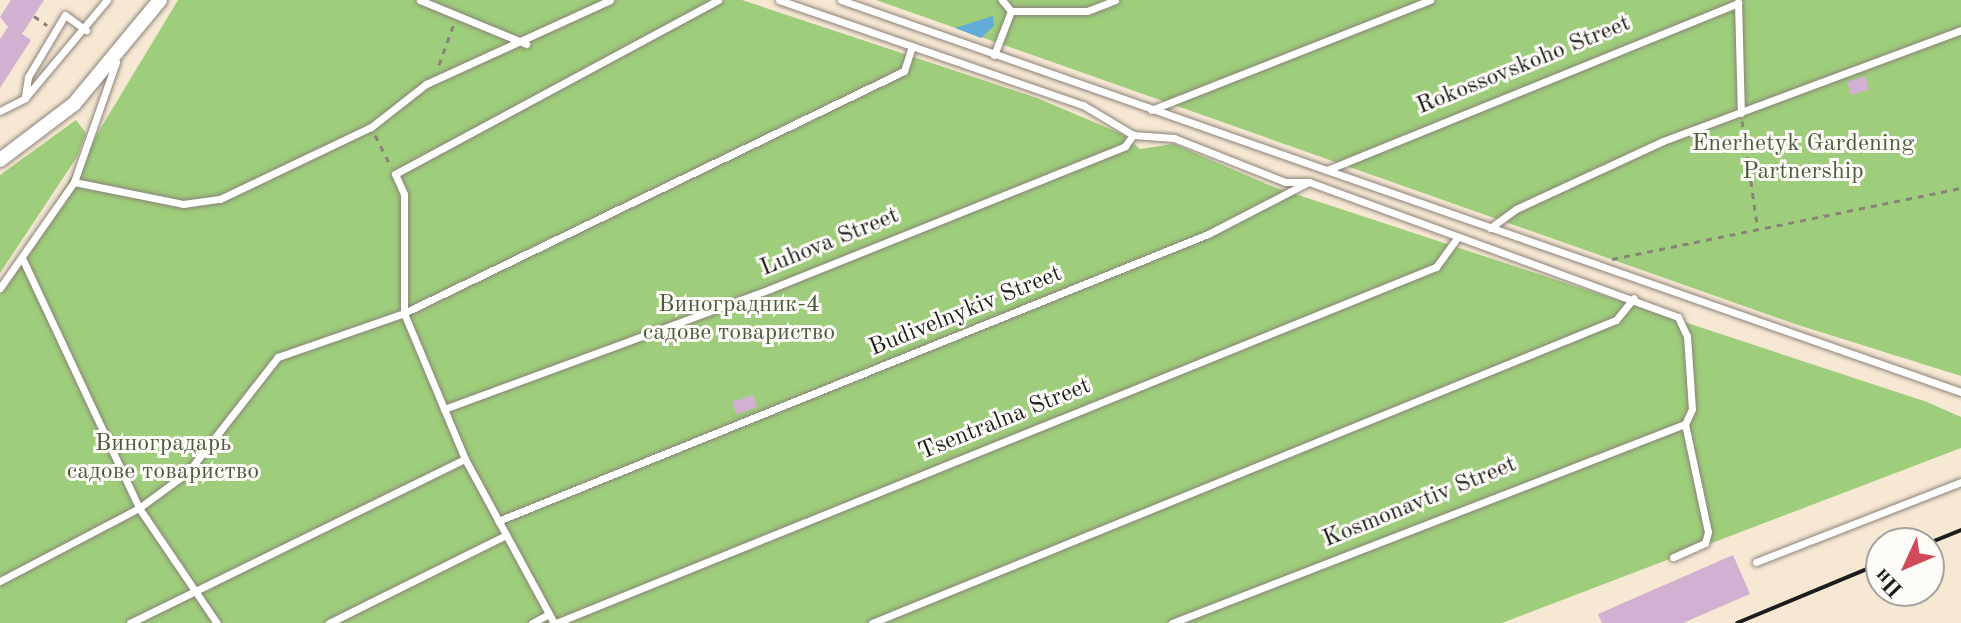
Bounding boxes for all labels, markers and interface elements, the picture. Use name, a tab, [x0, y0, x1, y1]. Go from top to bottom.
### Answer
street label: Rokossovskoho Street	[1413, 10, 1635, 122]
park label: Enerhetyk Gardening Partnership	[1692, 131, 1914, 187]
street label: Luhova Street	[756, 202, 904, 284]
street label: Budivelnykiv Street	[865, 260, 1067, 364]
park label: Виноградник-4 садове товариство	[643, 292, 835, 348]
street label: Tsentralna Street	[915, 372, 1095, 468]
park label: Виноградарь садове товариство	[67, 431, 259, 487]
street label: Kosmonavtiv Street	[1319, 451, 1521, 555]
north arrow	[1865, 527, 1945, 607]
text: Пн	[1871, 564, 1908, 601]

